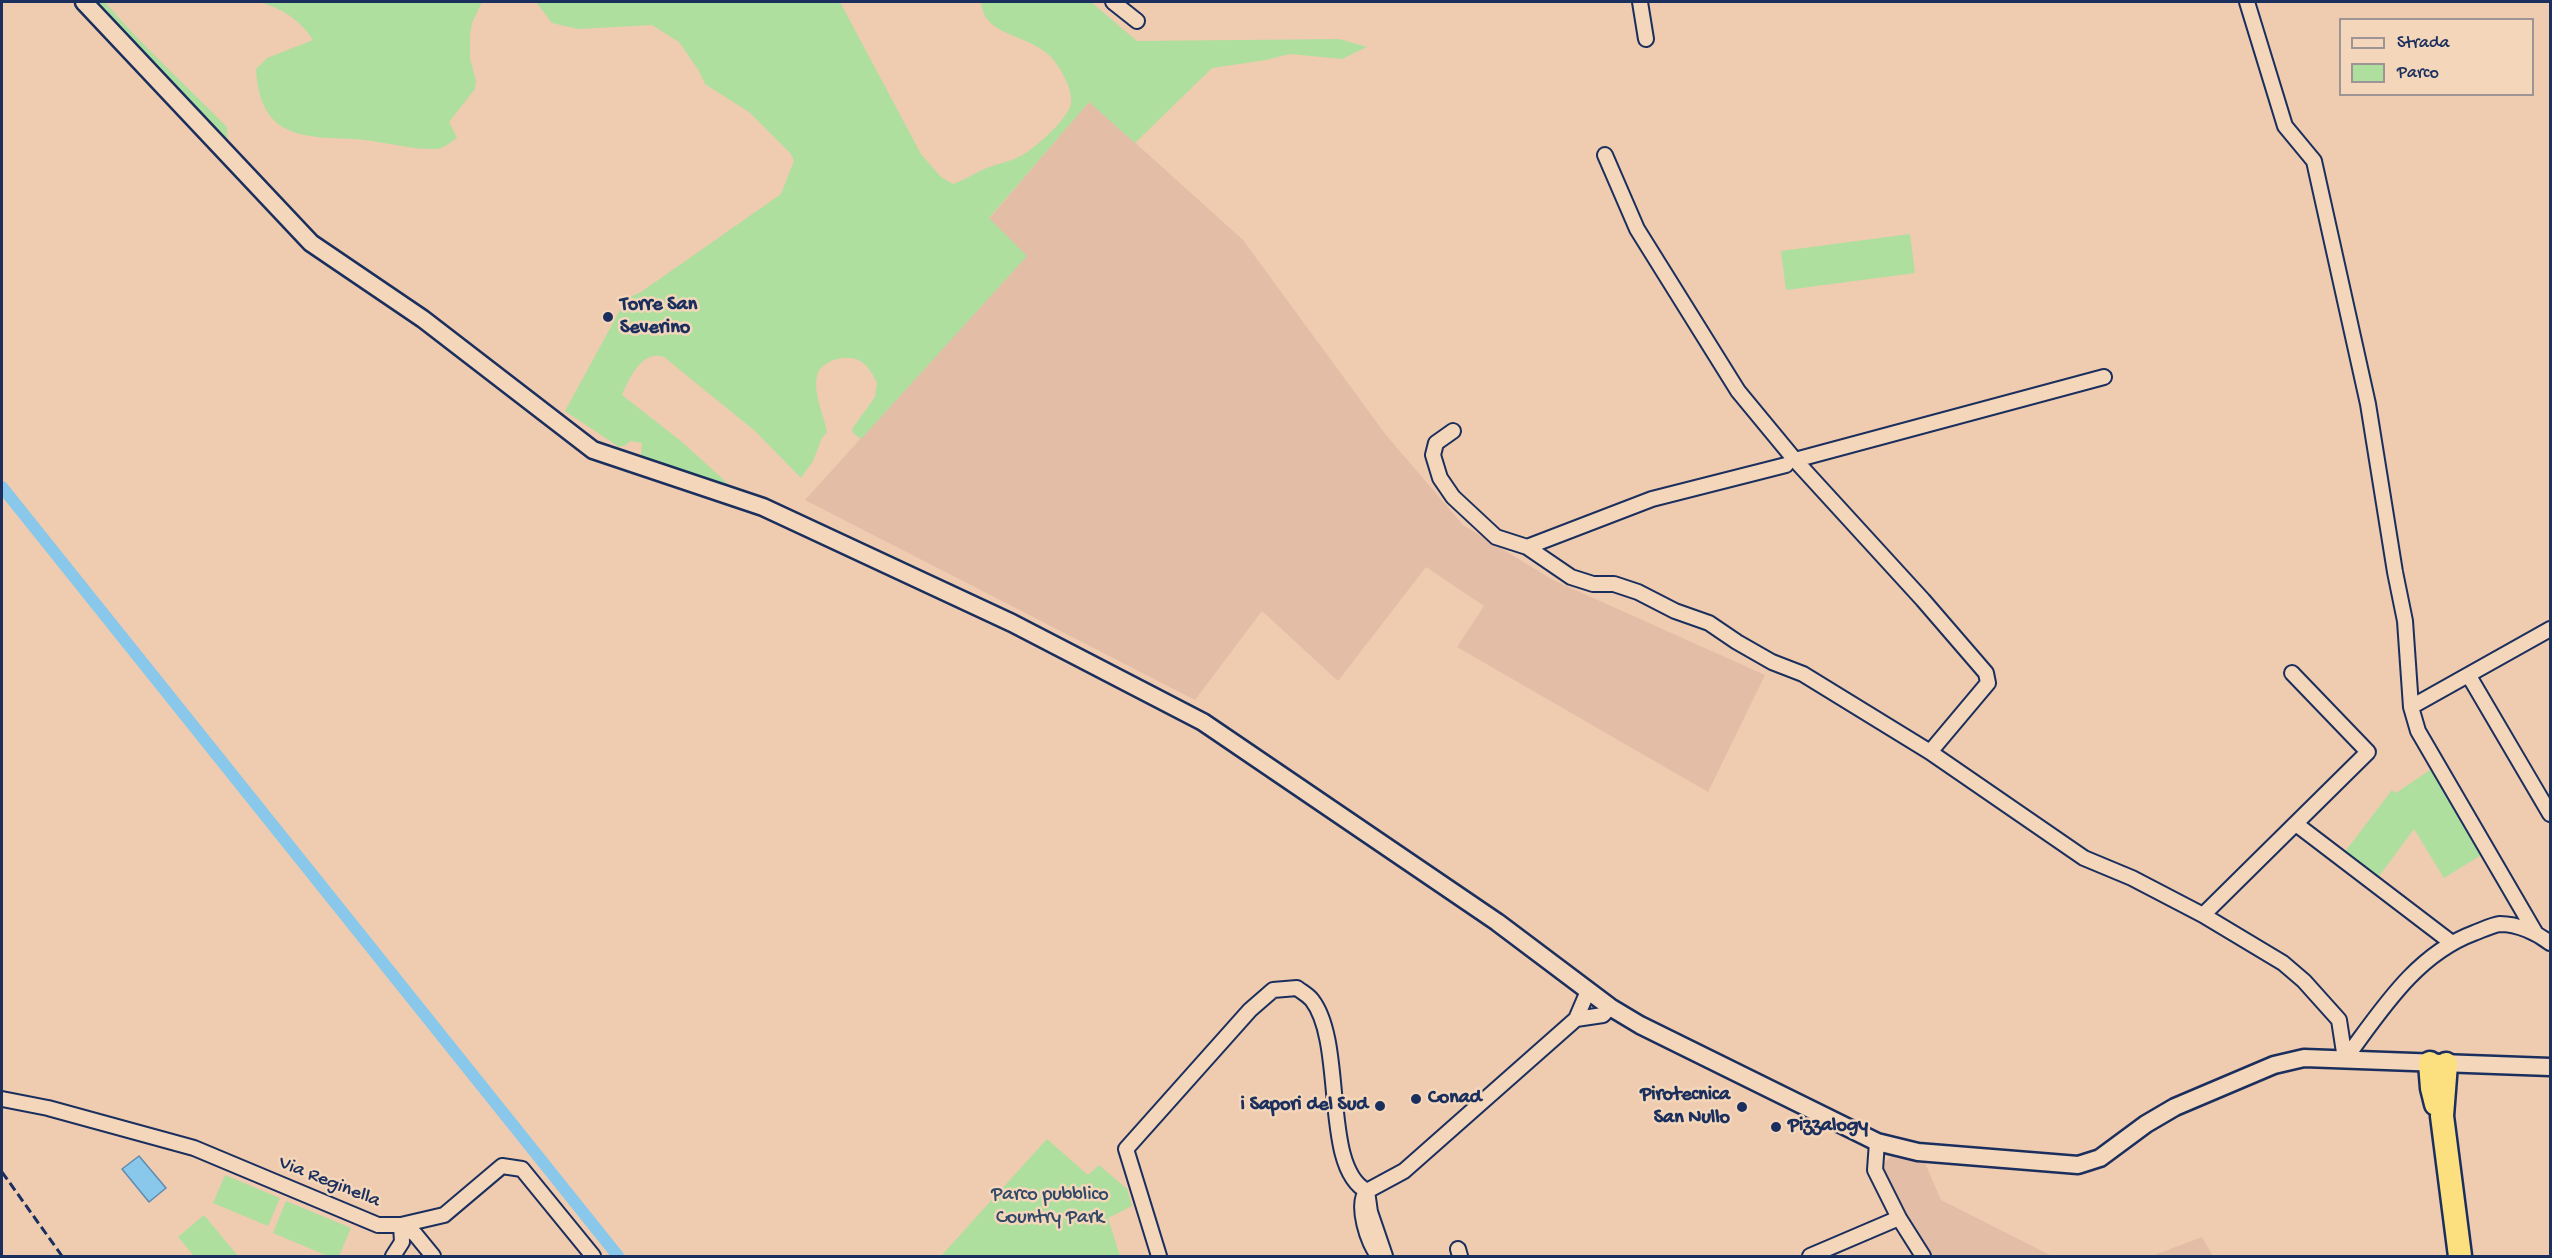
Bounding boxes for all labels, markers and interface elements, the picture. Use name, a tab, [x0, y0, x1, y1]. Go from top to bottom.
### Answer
legend	[2339, 18, 2534, 96]
text: Strada	[2397, 33, 2450, 54]
text: Parco	[2397, 63, 2439, 84]
place label: Torre San Severino	[620, 294, 697, 341]
marker: Torre San Severino	[601, 310, 615, 324]
place label: Pirotecnica San Nullo	[1640, 1084, 1730, 1131]
place label: Conad	[1428, 1087, 1482, 1111]
marker: Conad	[1409, 1092, 1423, 1106]
place label: i Sapori del Sud	[1241, 1094, 1368, 1118]
marker: i Sapori del Sud	[1373, 1099, 1387, 1113]
marker: Pirotecnica San Nullo	[1735, 1100, 1749, 1114]
place label: Pizzalogy	[1788, 1115, 1868, 1139]
marker: Pizzalogy	[1769, 1120, 1783, 1134]
street label: Via Reginella	[275, 1152, 383, 1214]
park label: Parco pubblico Country Park	[991, 1184, 1109, 1231]

